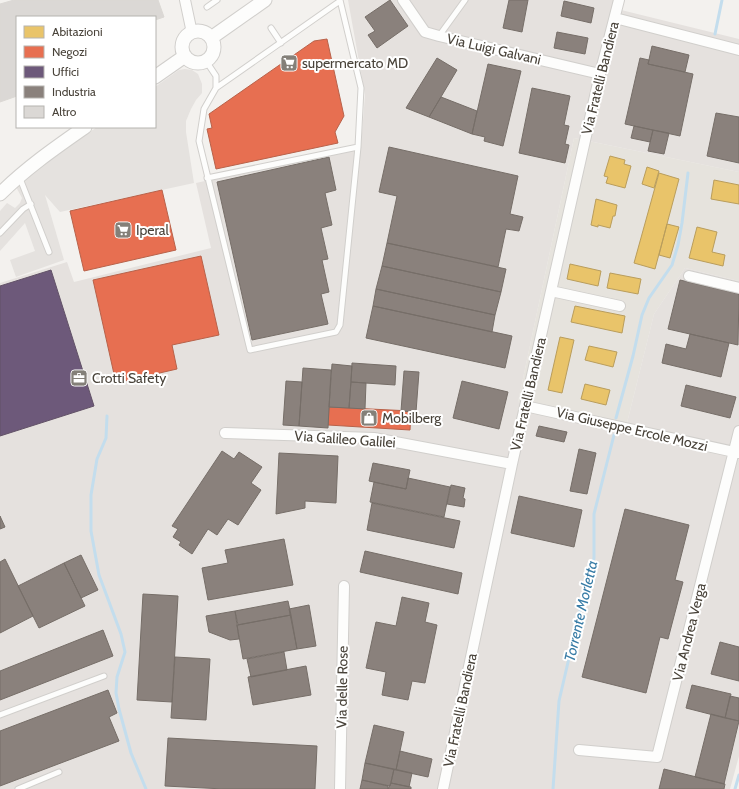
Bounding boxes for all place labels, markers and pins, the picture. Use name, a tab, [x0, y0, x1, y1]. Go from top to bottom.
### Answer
supermarket icon: supermercato MD	[279, 53, 299, 73]
place label: supermercato MD	[302, 54, 408, 72]
supermarket icon: Iperal	[113, 220, 133, 240]
place label: Iperal	[136, 221, 169, 239]
office icon: Crotti Safety	[69, 368, 89, 388]
place label: Crotti Safety	[92, 369, 166, 387]
shop icon: Mobilberg	[359, 408, 379, 428]
place label: Mobilberg	[382, 409, 442, 427]

